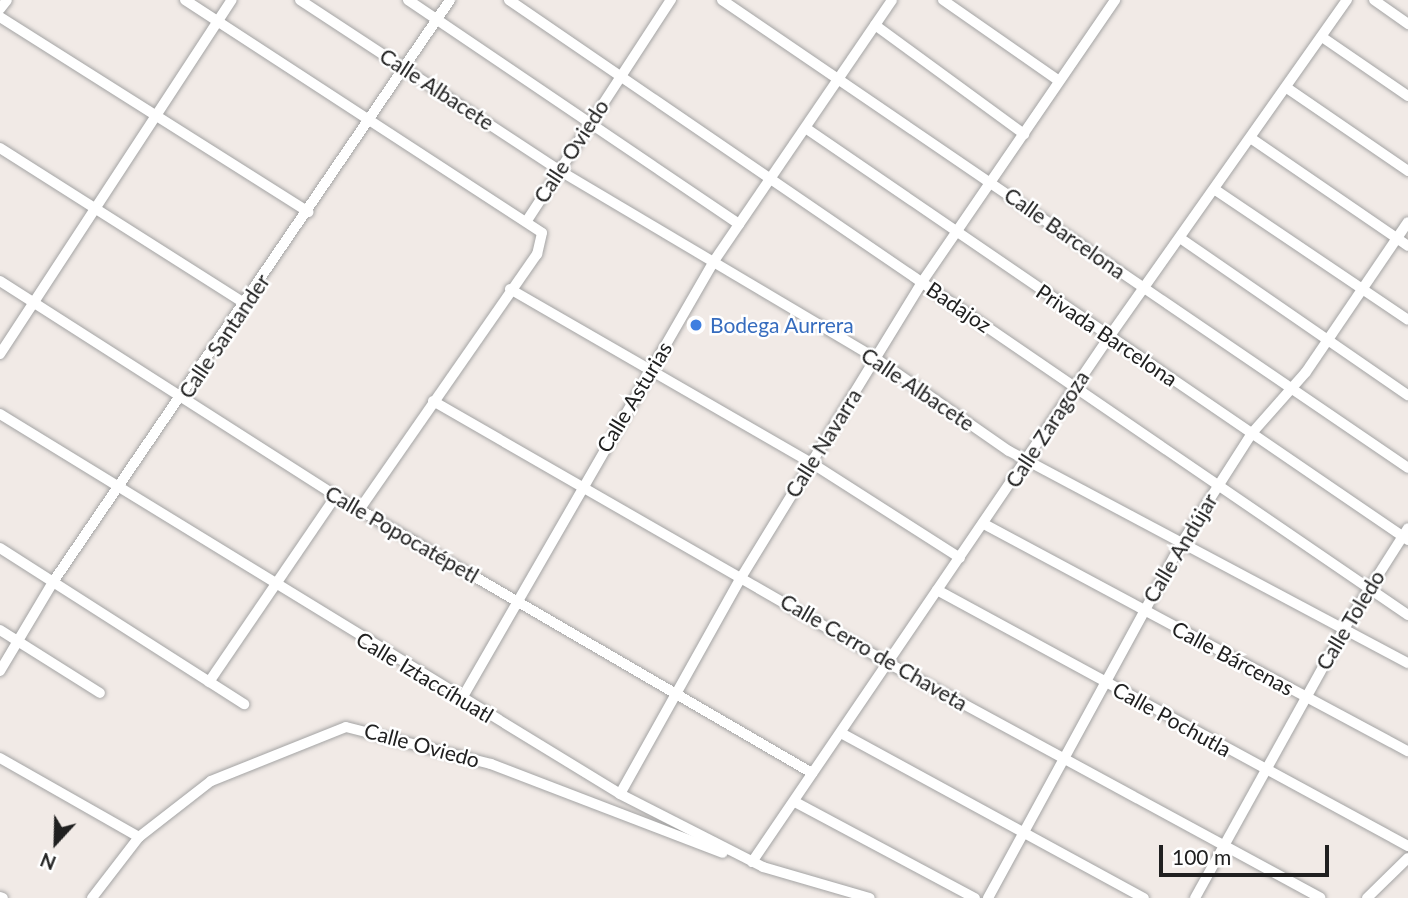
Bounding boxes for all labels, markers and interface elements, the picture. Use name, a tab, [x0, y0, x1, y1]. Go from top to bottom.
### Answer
street label: Calle Albacete	[375, 43, 499, 135]
street label: Calle Oviedo	[528, 95, 614, 207]
street label: Calle Barcelona	[1000, 182, 1130, 284]
street label: Calle Santander	[173, 269, 275, 403]
street label: Badajoz	[922, 276, 996, 338]
street label: Privada Barcelona	[1032, 279, 1182, 391]
place label: Bodega Aurrera	[710, 312, 854, 338]
marker: Bodega Aurrera	[688, 317, 704, 333]
street label: Calle Asturias	[591, 337, 677, 457]
street label: Calle Albacete	[856, 342, 980, 436]
street label: Calle Zaragoza	[1000, 366, 1094, 492]
street label: Calle Navarra	[780, 384, 866, 502]
street label: Calle Popocatépetl	[321, 480, 483, 588]
street label: Calle Andújar	[1137, 489, 1223, 607]
street label: Calle Toledo	[1310, 565, 1390, 675]
street label: Calle Cerro de Chaveta	[776, 588, 972, 716]
street label: Calle Bárcenas	[1168, 615, 1298, 701]
street label: Calle Iztaccíhuatl	[352, 626, 498, 728]
street label: Calle Pochutla	[1109, 676, 1235, 762]
street label: Calle Oviedo	[362, 718, 482, 772]
north arrow	[21, 807, 91, 877]
scale bar	[1163, 832, 1333, 876]
text: 100 m	[1172, 844, 1231, 869]
text: N	[37, 849, 59, 875]

